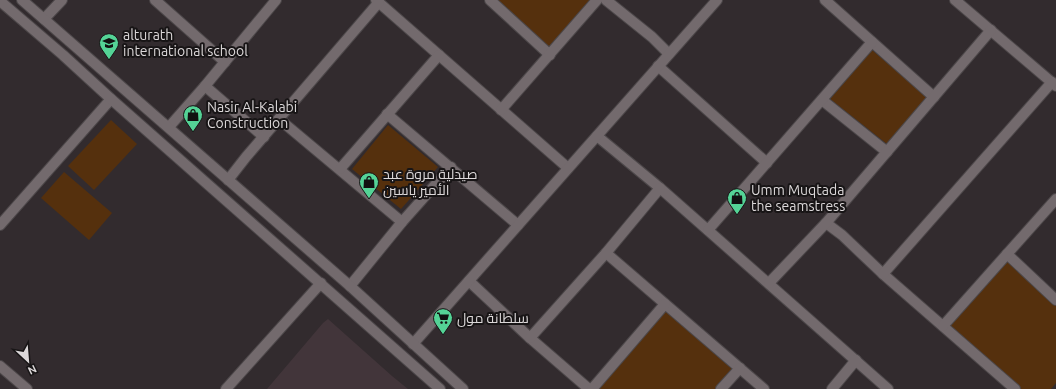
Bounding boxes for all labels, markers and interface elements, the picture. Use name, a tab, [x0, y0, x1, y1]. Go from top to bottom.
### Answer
place label: alturath international school	[123, 27, 248, 59]
school or university icon: alturath international school	[98, 32, 120, 60]
place label: Nasir Al-Kalabi Construction	[207, 99, 297, 131]
shop icon: Nasir Al-Kalabi Construction	[182, 104, 204, 132]
place label: صيدلية مروة عبد الأمير ياسين	[383, 166, 477, 198]
shop icon: صيدلية مروة عبد الأمير ياسين	[358, 171, 380, 199]
place label: Umm Muqtada the seamstress	[751, 182, 845, 214]
shop icon: Umm Muqtada the seamstress	[726, 187, 748, 215]
supermarket icon: سلطانة مول	[432, 307, 454, 335]
place label: سلطانة مول	[457, 310, 529, 327]
north arrow	[8, 341, 48, 381]
text: N	[26, 363, 39, 377]

